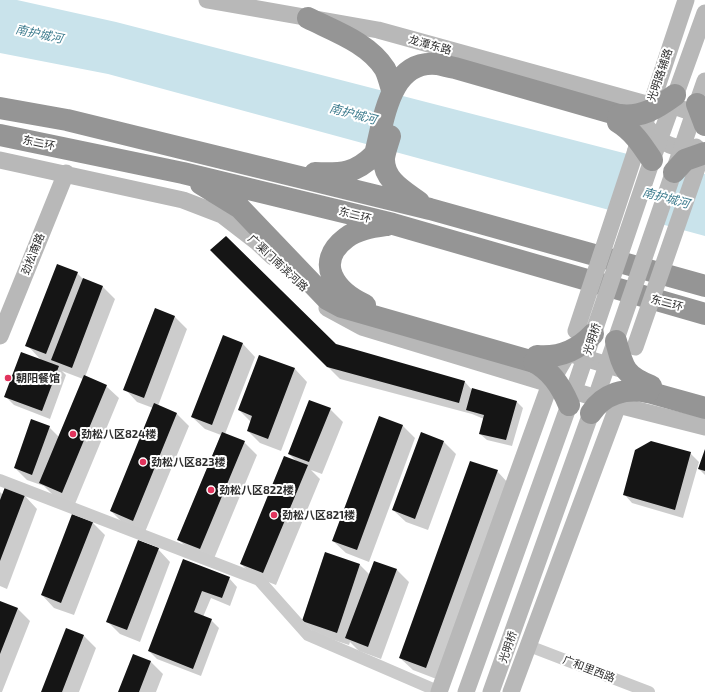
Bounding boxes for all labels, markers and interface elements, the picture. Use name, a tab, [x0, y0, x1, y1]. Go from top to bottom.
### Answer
water label: 南护城河	[14, 22, 64, 46]
street label: 龙潭东路	[407, 33, 453, 57]
street label: 光明路辅路	[645, 47, 675, 103]
water label: 南护城河	[328, 101, 378, 127]
street label: 东二环	[21, 133, 57, 153]
water label: 南护城河	[641, 185, 691, 211]
street label: 东二环	[337, 205, 373, 225]
street label: 劲松南路	[19, 231, 47, 277]
street label: 广渠门南滨河路	[245, 232, 311, 294]
street label: 东二环	[649, 292, 685, 314]
street label: 光明桥	[581, 321, 603, 357]
place label: 朝阳餐馆	[16, 371, 60, 385]
marker: 朝阳餐馆	[3, 373, 13, 383]
place label: 劲松八区824楼	[81, 427, 156, 441]
marker: 劲松八区824楼	[68, 429, 78, 439]
place label: 劲松八区823楼	[151, 455, 225, 469]
marker: 劲松八区823楼	[138, 457, 148, 467]
place label: 劲松八区822楼	[219, 483, 294, 497]
marker: 劲松八区822楼	[206, 485, 216, 495]
place label: 劲松八区821楼	[282, 508, 355, 522]
marker: 劲松八区821楼	[269, 510, 279, 520]
street label: 光明桥	[496, 629, 520, 665]
street label: 广和里西路	[561, 653, 617, 685]

